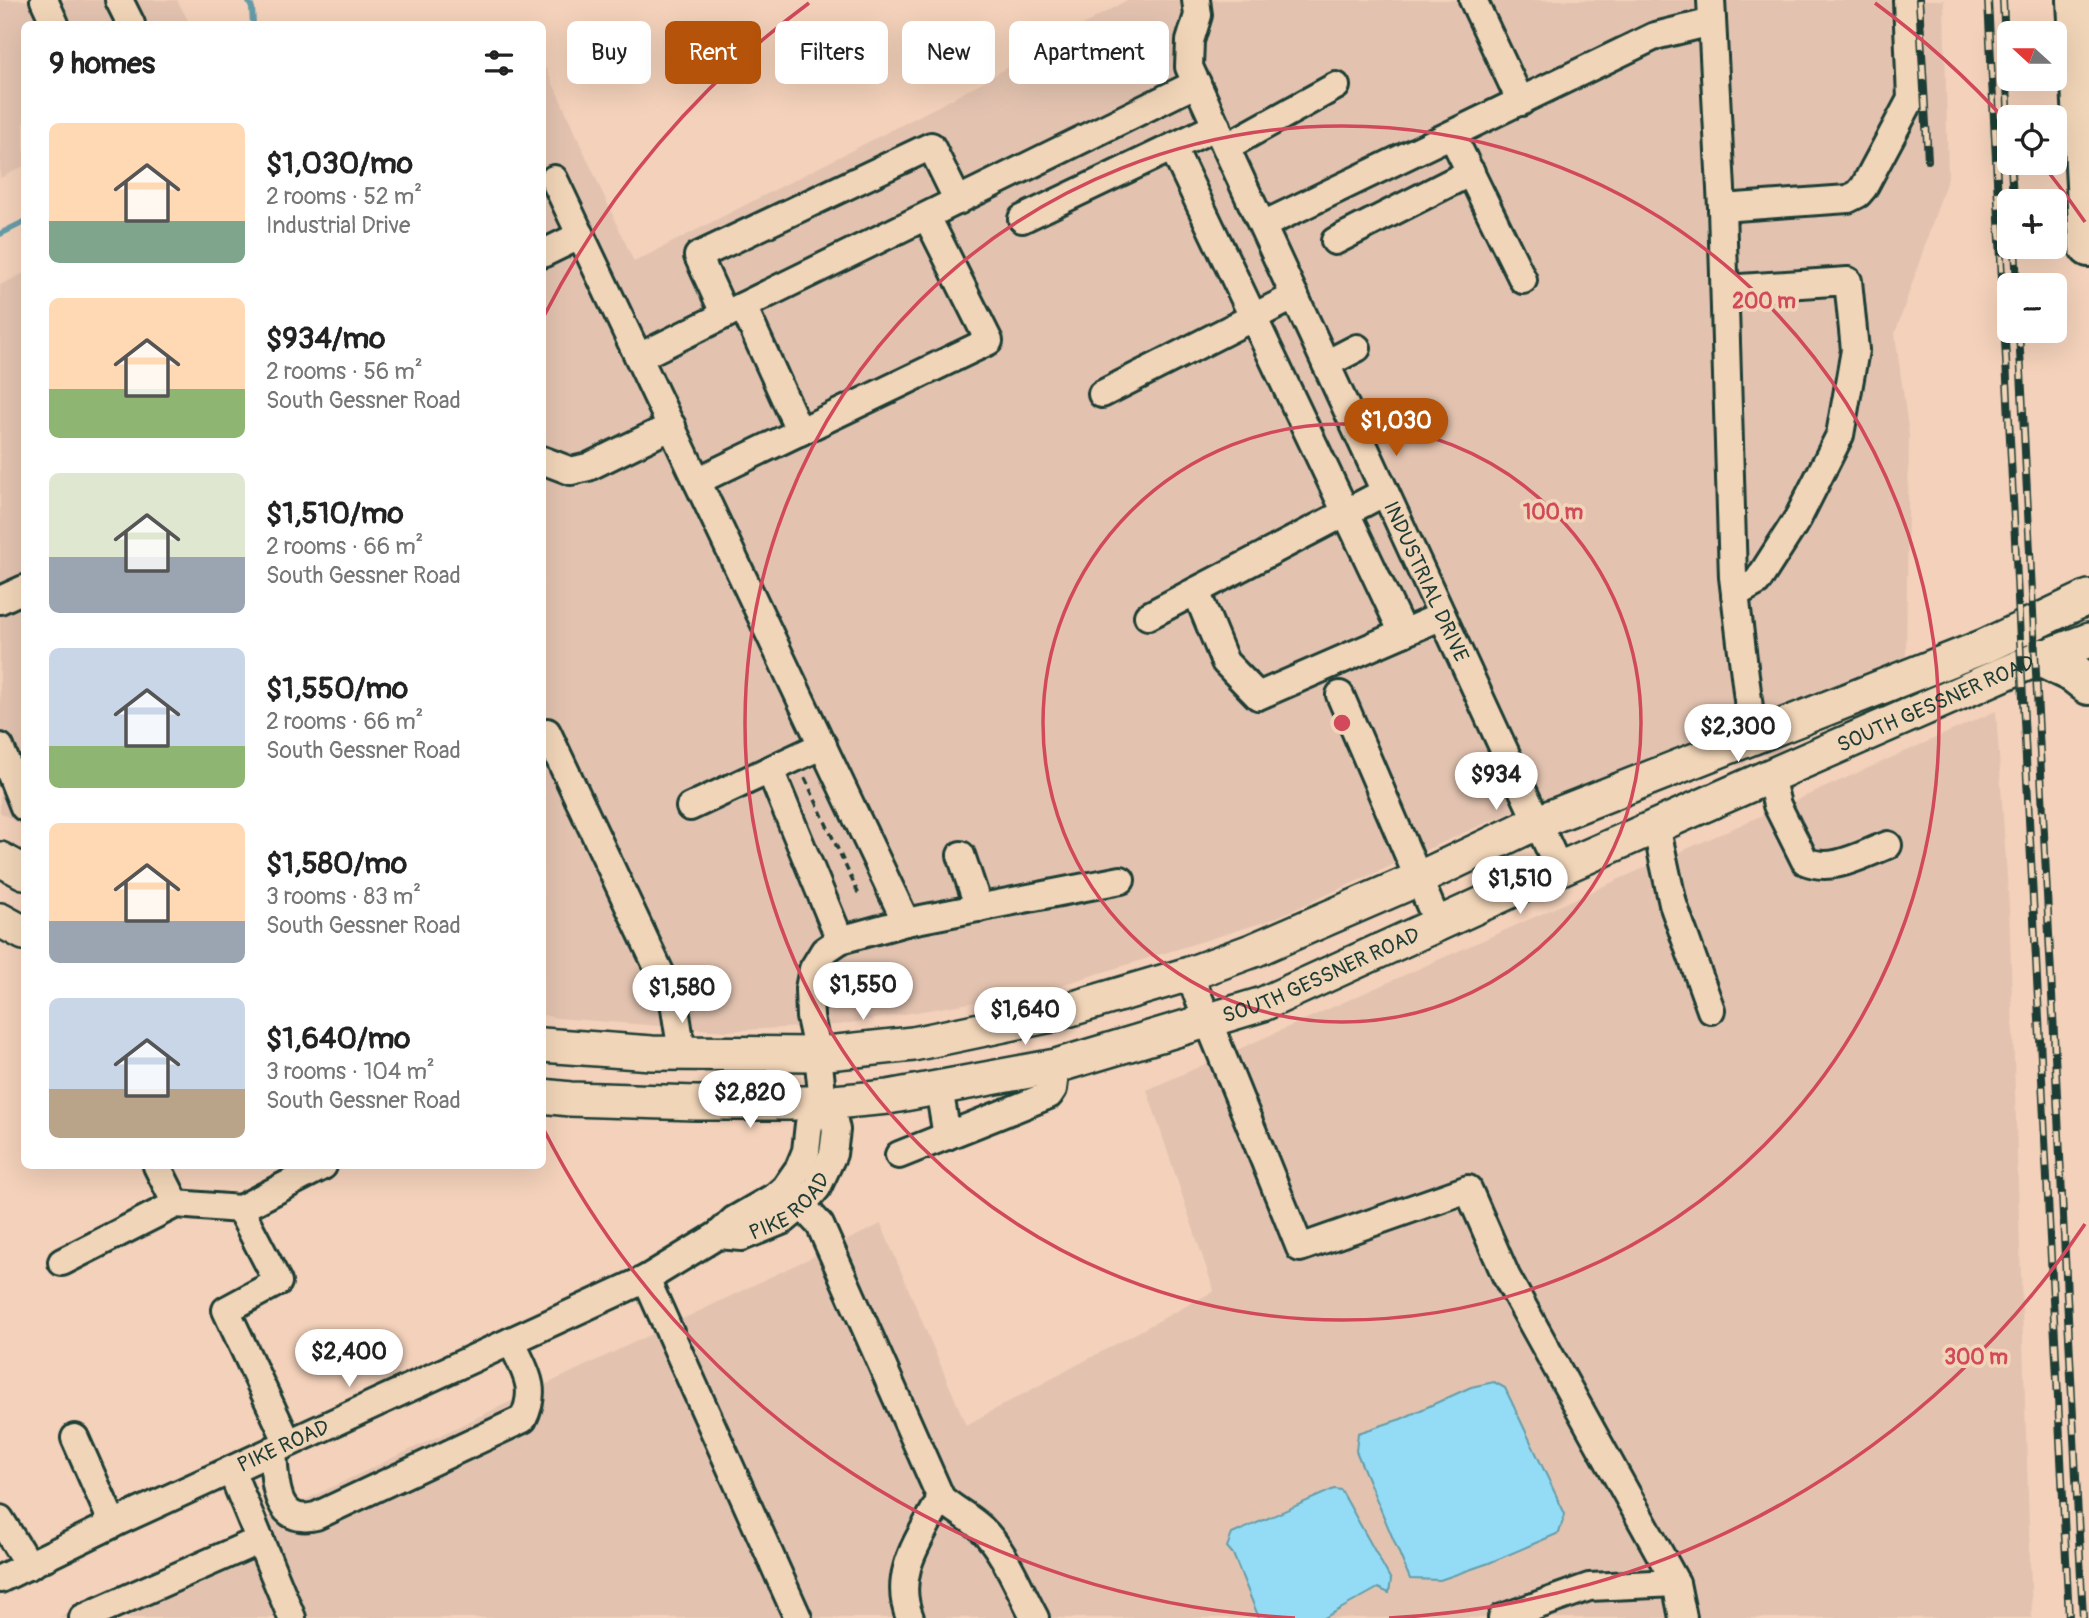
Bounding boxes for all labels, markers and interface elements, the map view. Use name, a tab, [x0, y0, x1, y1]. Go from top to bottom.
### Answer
chip: Buy	[567, 21, 651, 84]
chip: Rent	[665, 21, 761, 84]
chip: Filters	[775, 21, 888, 84]
chip: New	[902, 21, 995, 84]
chip: Apartment	[1009, 21, 1169, 84]
north arrow	[1997, 21, 2067, 91]
map controls	[1997, 21, 2067, 343]
icon: filters	[480, 44, 518, 82]
text: 9 homes	[49, 45, 155, 82]
button: locate	[1997, 105, 2067, 175]
text: $1,030/mo	[266, 145, 413, 182]
icon: home	[105, 151, 189, 235]
text: 2 rooms · 52 m²	[266, 182, 422, 211]
button: +	[1997, 189, 2067, 259]
text: Industrial Drive	[266, 211, 410, 240]
button: −	[1997, 273, 2067, 343]
text: 200 m	[1732, 288, 1796, 315]
text: $934/mo	[266, 320, 385, 357]
icon: home	[105, 326, 189, 410]
text: 2 rooms · 56 m²	[266, 357, 423, 386]
text: South Gessner Road	[266, 386, 461, 415]
pin: $1,030	[1339, 398, 1453, 458]
text: $1,030	[1360, 406, 1432, 435]
text: $1,510/mo	[266, 495, 404, 532]
street label: INDUSTRIAL DRIVE	[1377, 497, 1475, 667]
text: 100 m	[1523, 499, 1583, 526]
icon: home	[105, 501, 189, 585]
text: 2 rooms · 66 m²	[266, 532, 423, 561]
text: South Gessner Road	[266, 561, 461, 590]
street label: SOUTH GESSNER ROAD	[1833, 649, 2038, 759]
text: $1,550/mo	[266, 670, 408, 707]
icon: home	[105, 676, 189, 760]
pin: $2,300	[1681, 704, 1795, 764]
text: 2 rooms · 66 m²	[266, 707, 423, 736]
centre of rings	[1330, 711, 1354, 735]
text: $2,300	[1700, 712, 1776, 741]
text: South Gessner Road	[266, 736, 461, 765]
pin: $934	[1455, 752, 1537, 812]
text: $934	[1471, 760, 1521, 789]
text: $1,580/mo	[266, 845, 407, 882]
icon: home	[105, 851, 189, 935]
pin: $1,510	[1463, 856, 1577, 916]
text: $1,510	[1488, 864, 1552, 893]
text: 3 rooms · 83 m²	[266, 882, 421, 911]
text: South Gessner Road	[266, 911, 461, 940]
street label: SOUTH GESSNER ROAD	[1219, 921, 1424, 1029]
pin: $1,550	[806, 962, 920, 1022]
pin: $1,580	[625, 965, 739, 1025]
text: $1,550	[829, 970, 897, 999]
text: $1,580	[648, 973, 716, 1002]
pin: $1,640	[968, 988, 1082, 1047]
text: $1,640	[990, 995, 1060, 1024]
text: $1,640/mo	[266, 1020, 410, 1057]
icon: home	[105, 1026, 189, 1110]
text: 3 rooms · 104 m²	[266, 1057, 435, 1086]
pin: $2,820	[693, 1070, 807, 1130]
text: $2,820	[714, 1078, 786, 1107]
text: South Gessner Road	[266, 1086, 461, 1115]
street label: PIKE ROAD	[745, 1168, 836, 1247]
pin: $2,400	[292, 1330, 406, 1389]
text: $2,400	[311, 1337, 387, 1366]
text: 300 m	[1944, 1344, 2008, 1371]
street label: PIKE ROAD	[233, 1413, 334, 1479]

